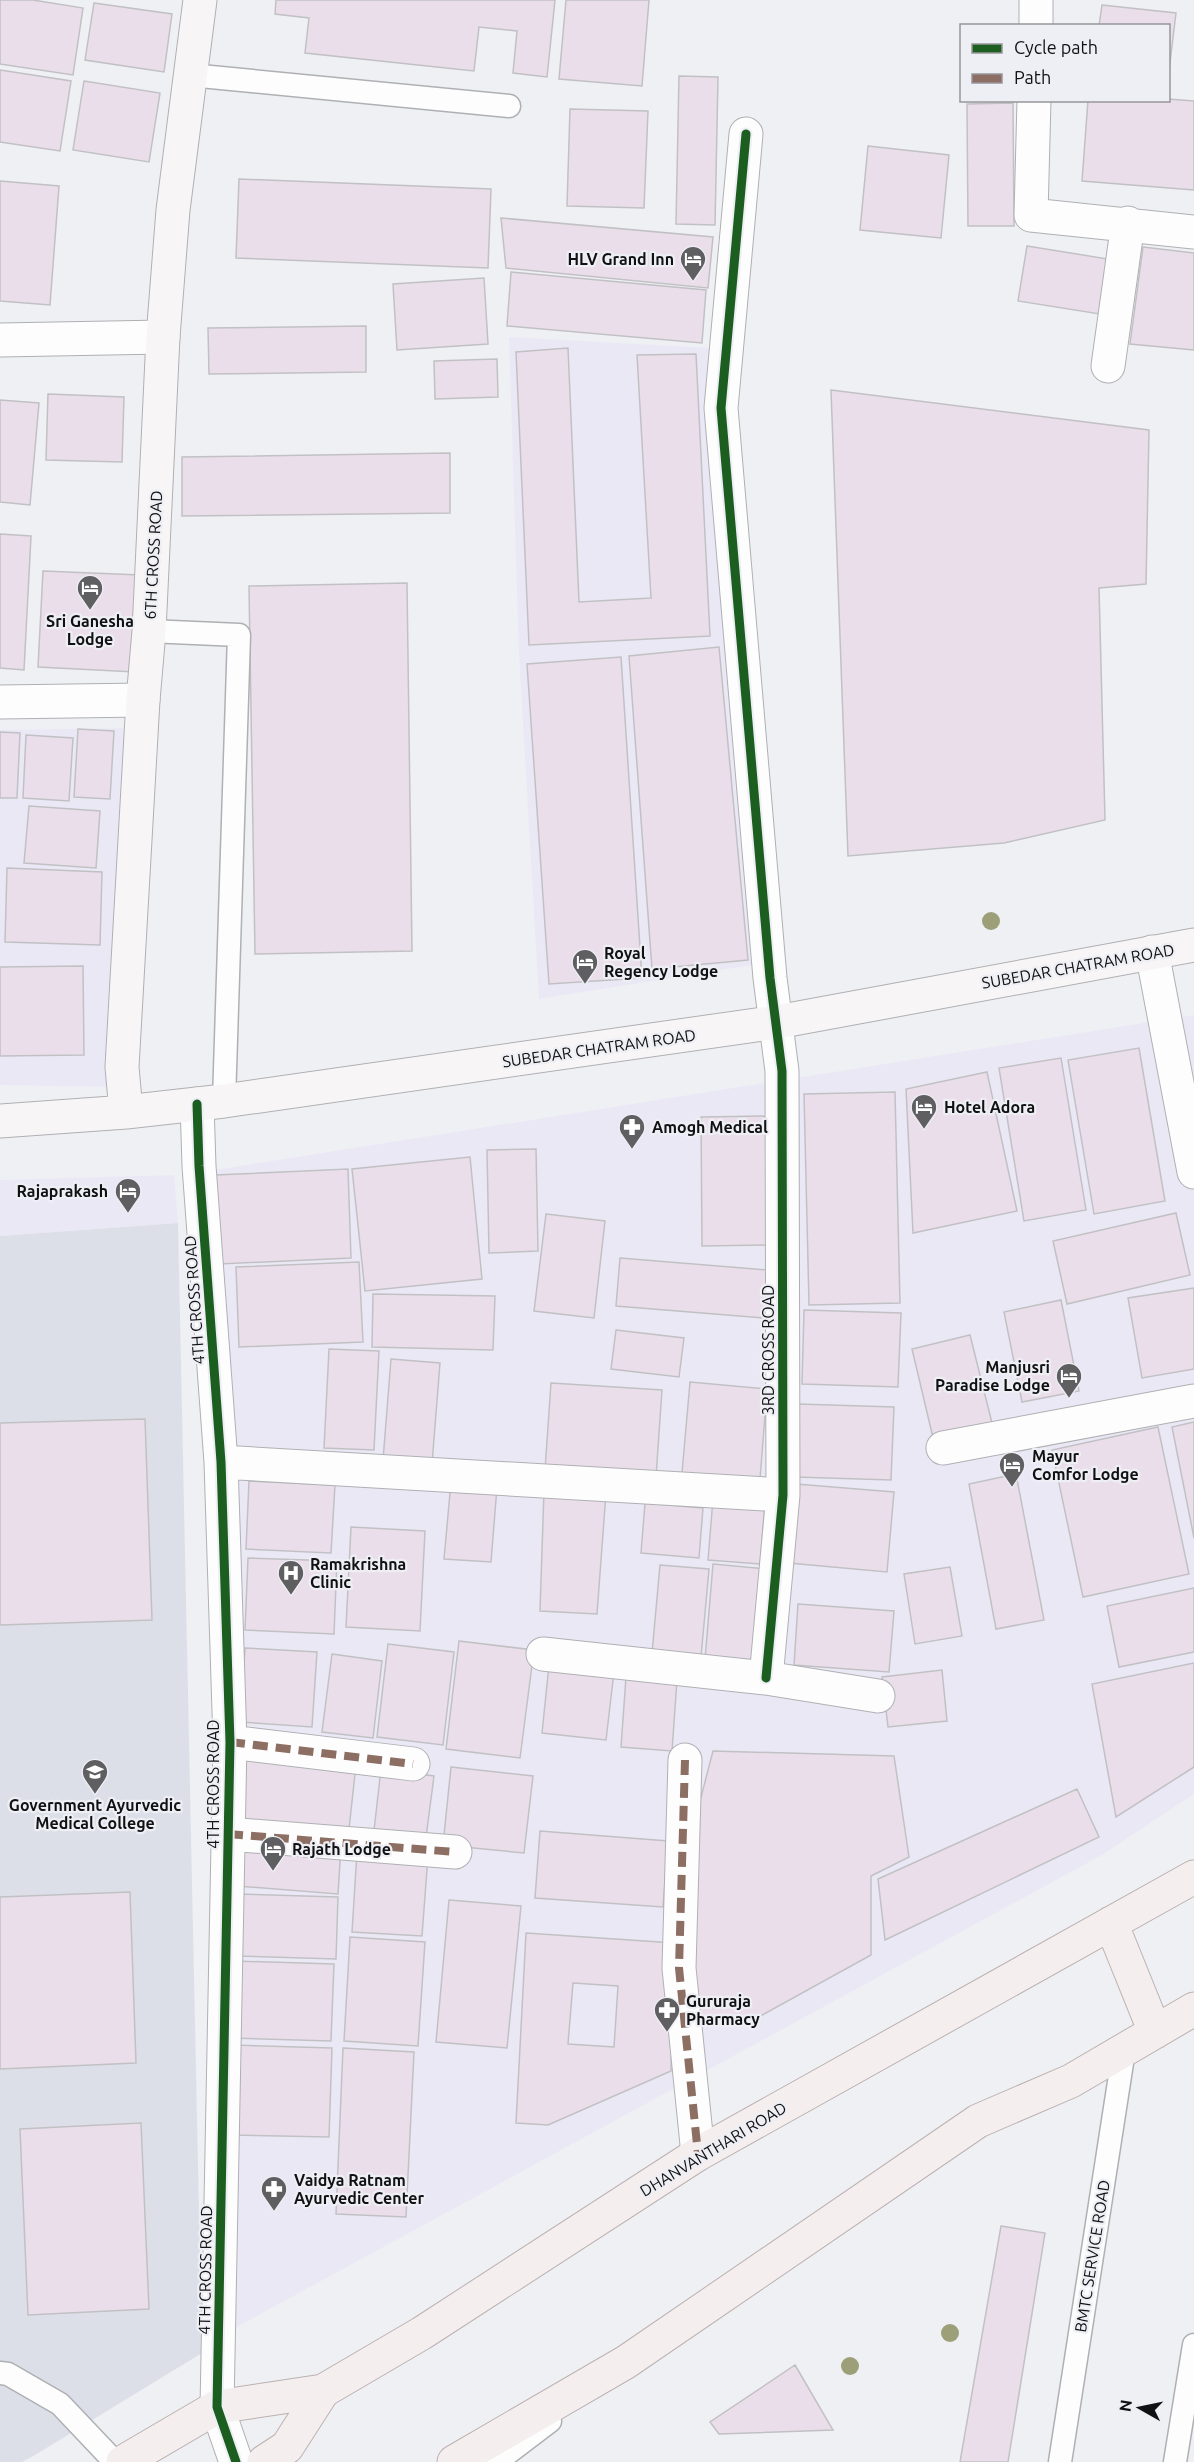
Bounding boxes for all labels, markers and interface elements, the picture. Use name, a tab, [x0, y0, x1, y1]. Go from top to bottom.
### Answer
legend	[960, 24, 1170, 102]
text: Cycle path	[1014, 37, 1098, 57]
text: Path	[1014, 67, 1051, 87]
hotel icon: HLV Grand Inn	[678, 244, 708, 282]
place label: HLV Grand Inn	[567, 250, 674, 268]
street label: 6TH CROSS ROAD	[141, 490, 165, 620]
hotel icon: Sri Ganesha Lodge	[75, 573, 105, 611]
place label: Sri Ganesha Lodge	[46, 612, 134, 648]
street label: SUBEDAR CHATRAM ROAD	[980, 940, 1176, 992]
place label: Royal Regency Lodge	[604, 944, 718, 980]
hotel icon: Royal Regency Lodge	[570, 947, 600, 985]
street label: SUBEDAR CHATRAM ROAD	[501, 1025, 697, 1071]
hotel icon: Hotel Adora	[909, 1092, 939, 1130]
place label: Hotel Adora	[944, 1098, 1035, 1116]
pharmacy icon: Amogh Medical	[617, 1112, 647, 1150]
place label: Amogh Medical	[652, 1118, 768, 1136]
hotel icon: Rajaprakash	[113, 1176, 143, 1214]
place label: Rajaprakash	[17, 1182, 108, 1200]
street label: 4TH CROSS ROAD	[181, 1235, 207, 1365]
street label: 3RD CROSS ROAD	[759, 1285, 777, 1415]
place label: Manjusri Paradise Lodge	[935, 1358, 1050, 1394]
hotel icon: Manjusri Paradise Lodge	[1054, 1361, 1084, 1399]
place label: Mayur Comfor Lodge	[1032, 1447, 1139, 1483]
hotel icon: Mayur Comfor Lodge	[997, 1450, 1027, 1488]
place label: Ramakrishna Clinic	[310, 1555, 406, 1591]
hospital icon: Ramakrishna Clinic	[276, 1558, 306, 1596]
street label: 4TH CROSS ROAD	[204, 1719, 222, 1849]
school or university icon: Government Ayurvedic Medical College	[80, 1757, 110, 1795]
place label: Government Ayurvedic Medical College	[9, 1796, 181, 1832]
hotel icon: Rajath Lodge	[258, 1834, 288, 1872]
place label: Rajath Lodge	[292, 1840, 391, 1858]
place label: Gururaja Pharmacy	[686, 1992, 760, 2028]
pharmacy icon: Gururaja Pharmacy	[652, 1995, 682, 2033]
street label: DHANVANTHARI ROAD	[637, 2098, 789, 2200]
place label: Vaidya Ratnam Ayurvedic Center	[294, 2171, 425, 2207]
pharmacy icon: Vaidya Ratnam Ayurvedic Center	[259, 2174, 289, 2212]
street label: BMTC SERVICE ROAD	[1071, 2178, 1113, 2334]
street label: 4TH CROSS ROAD	[195, 2205, 215, 2335]
north arrow	[1110, 2378, 1170, 2438]
text: N	[1115, 2398, 1135, 2413]

